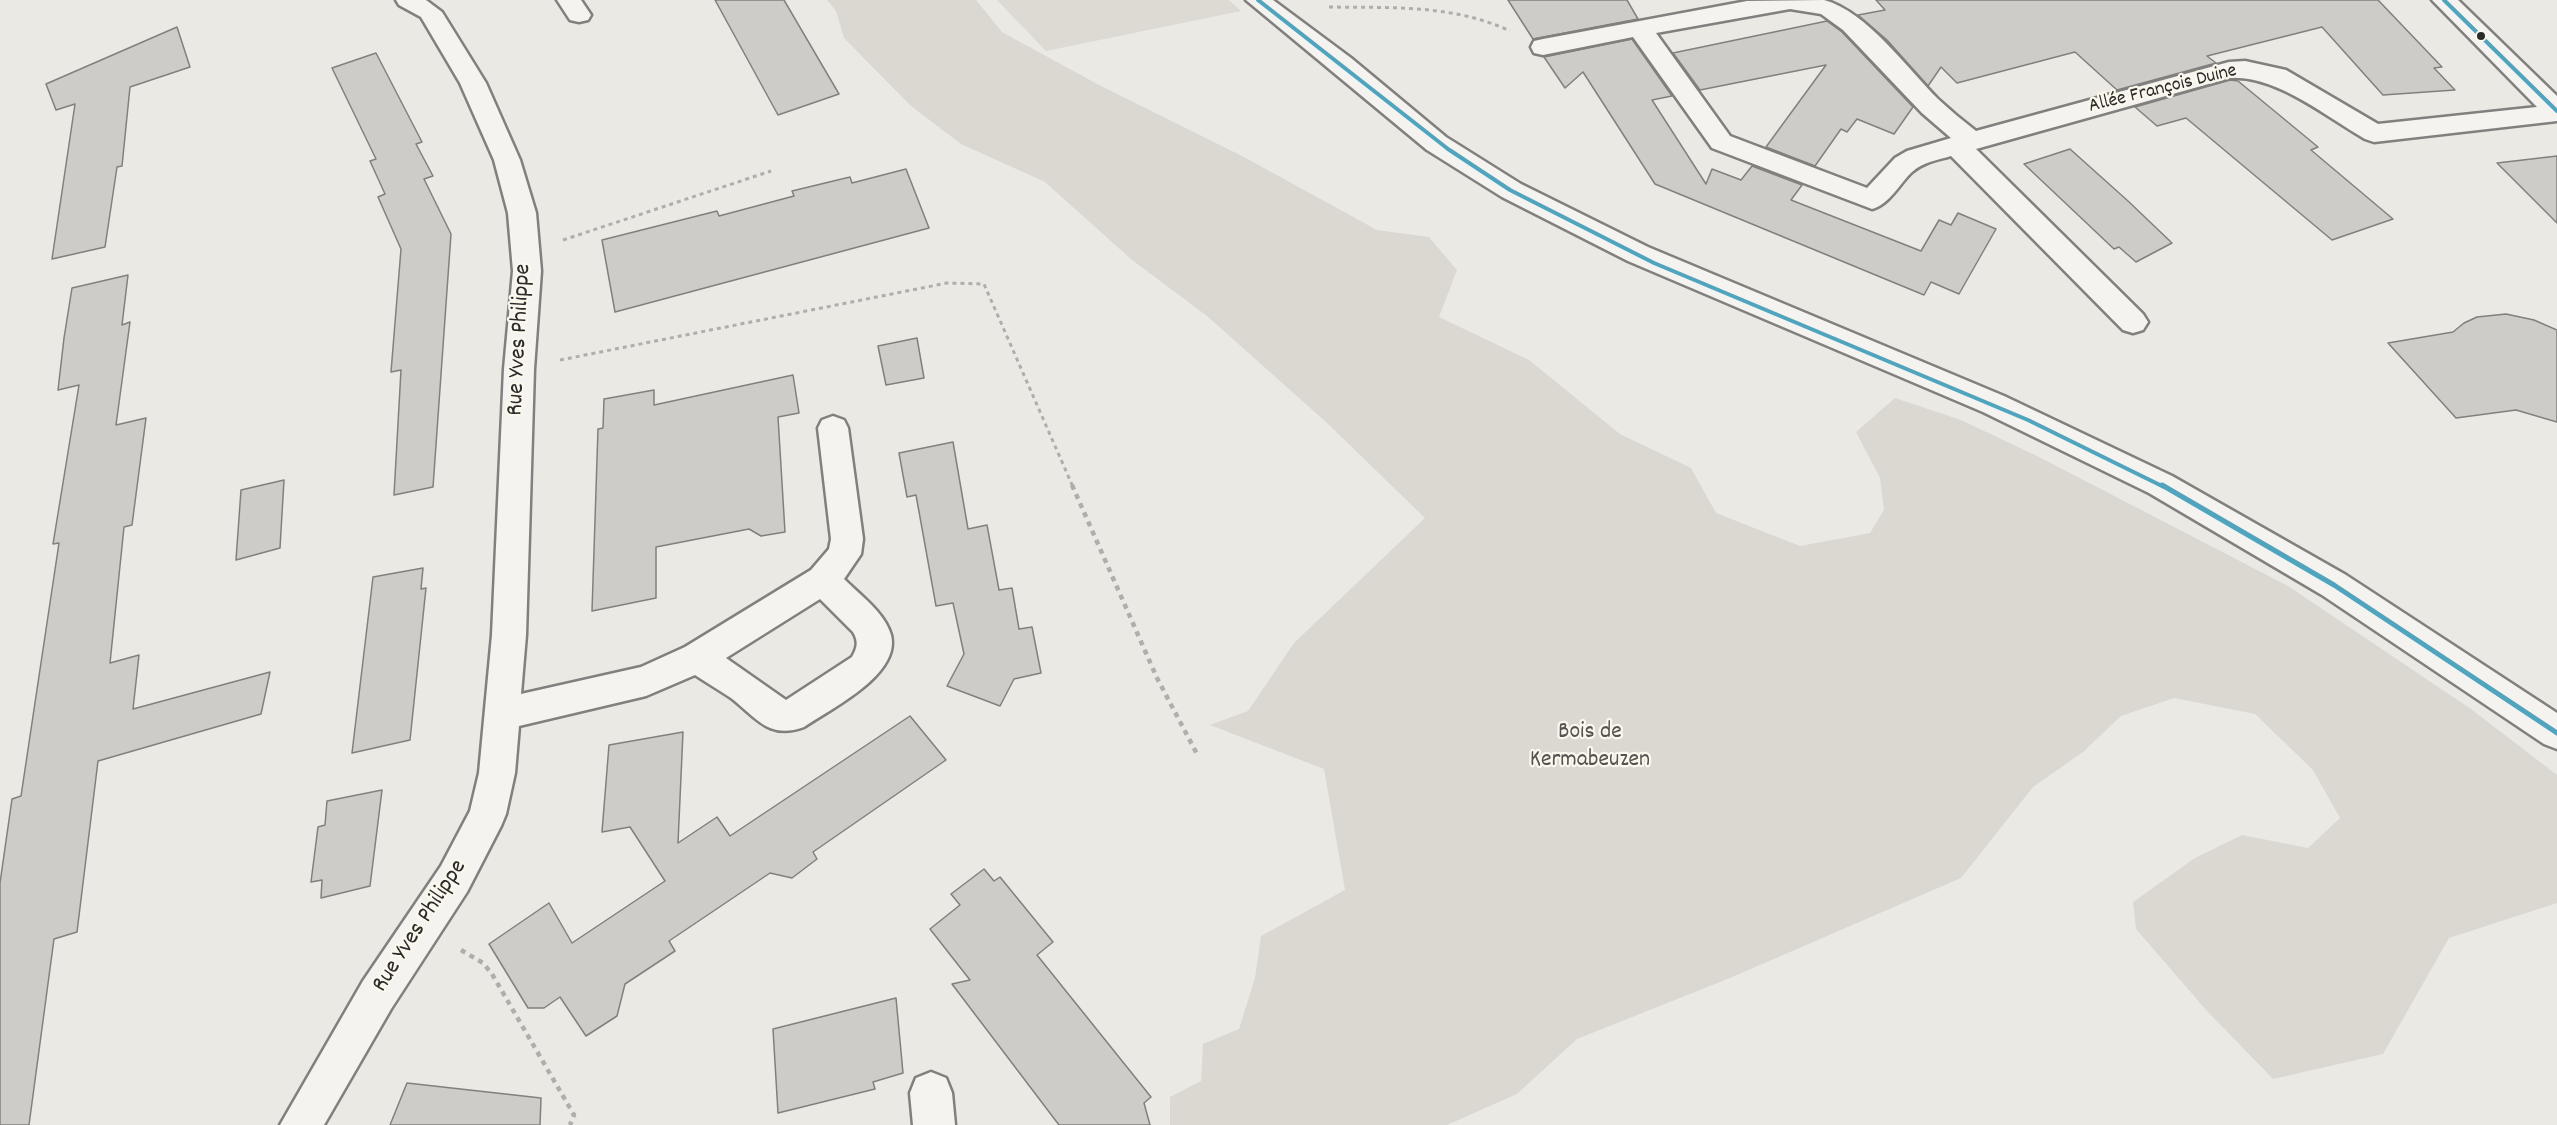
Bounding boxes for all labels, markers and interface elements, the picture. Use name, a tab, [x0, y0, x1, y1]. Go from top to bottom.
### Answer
unlabelled marker	[2475, 30, 2487, 42]
street label: Allée François Duine	[2087, 60, 2239, 120]
street label: Rue Yves Philippe	[503, 263, 539, 417]
park label: Bois de Kermabeuzen	[1530, 720, 1650, 776]
street label: Rue Yves Philippe	[368, 855, 474, 999]

